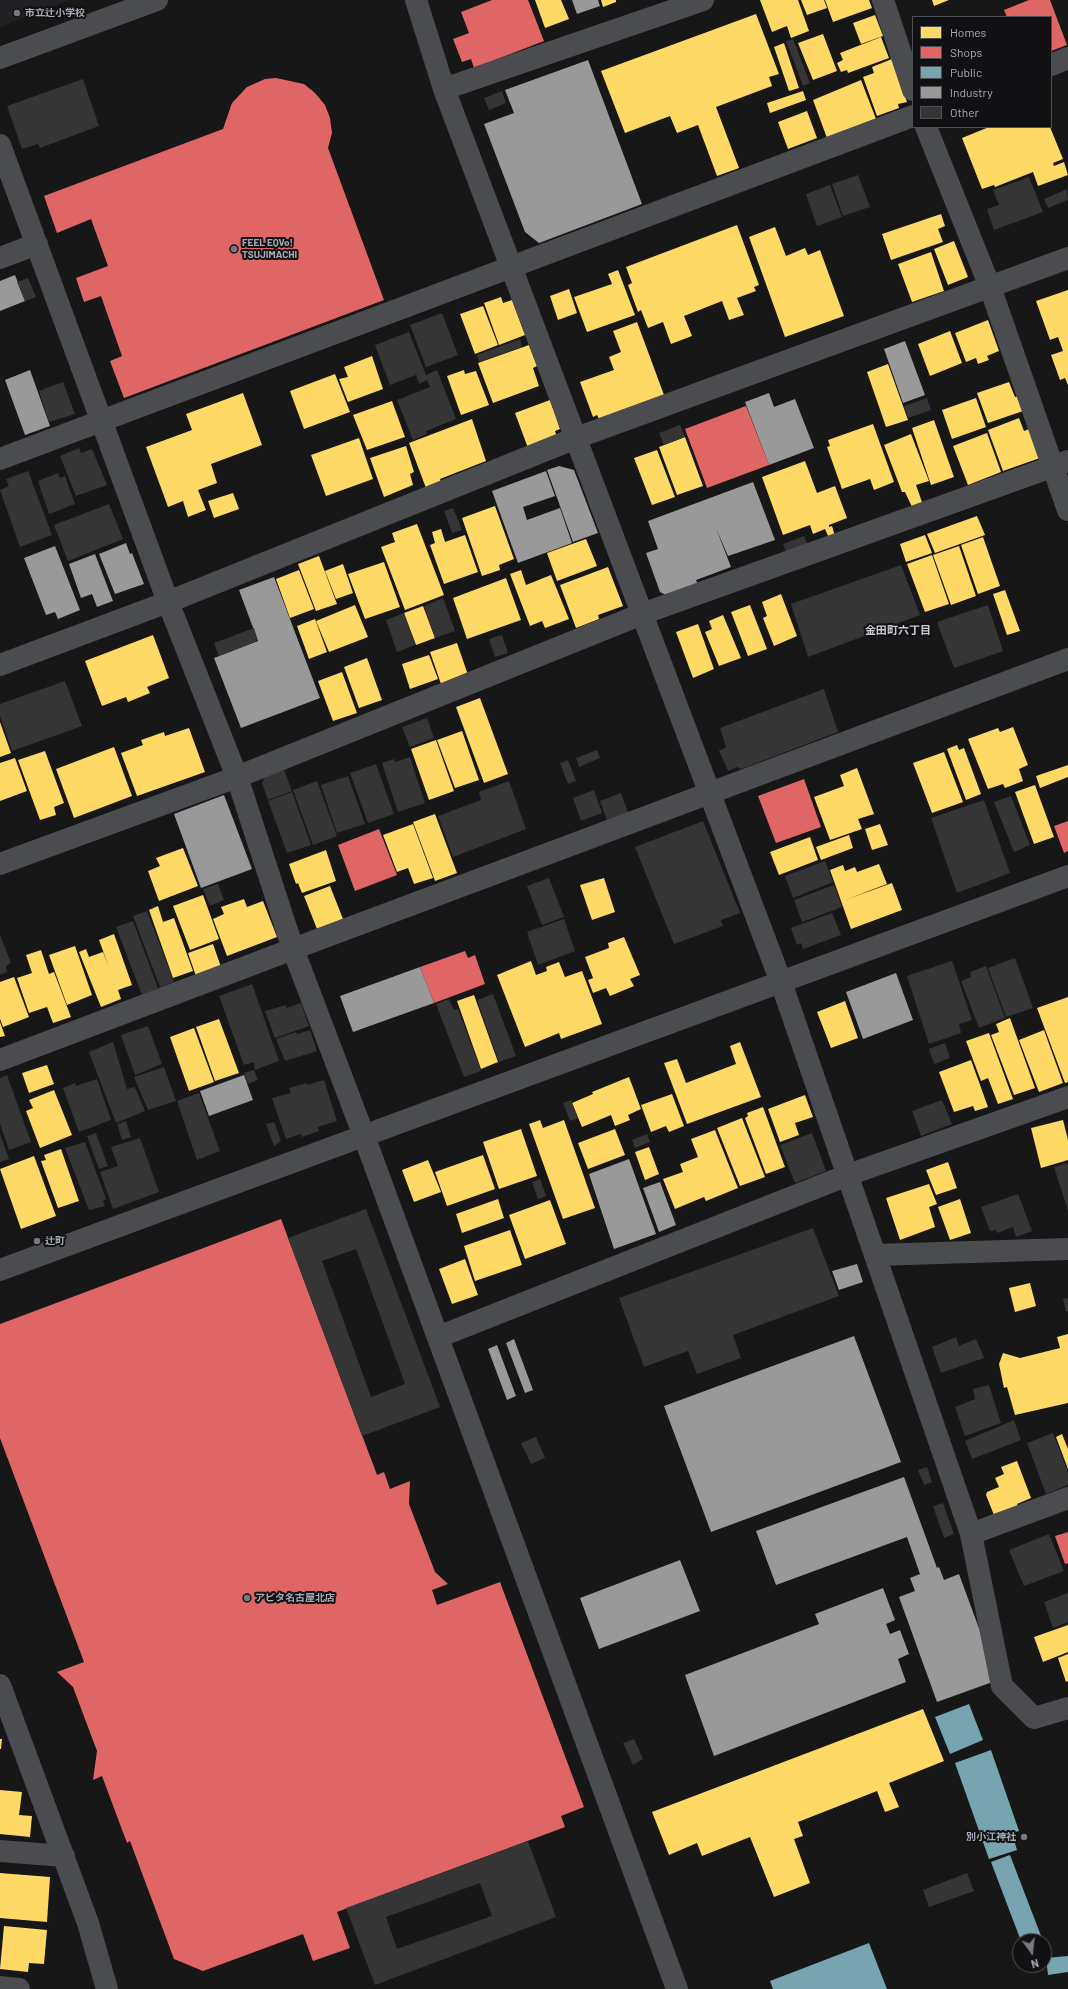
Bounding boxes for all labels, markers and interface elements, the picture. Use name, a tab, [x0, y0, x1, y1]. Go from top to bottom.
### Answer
place label: 市立辻小学校	[25, 7, 85, 19]
marker: 市立辻小学校	[12, 8, 22, 18]
legend	[912, 16, 1052, 128]
text: Homes	[950, 25, 986, 39]
text: Shops	[950, 45, 982, 59]
text: Public	[950, 65, 982, 79]
text: Industry	[950, 85, 993, 99]
text: Other	[950, 105, 979, 119]
place label: FEEL EQVo! TSUJIMACHI	[242, 237, 297, 260]
marker: FEEL EQVo! TSUJIMACHI	[229, 244, 239, 254]
district label: 金田町六丁目	[865, 623, 931, 637]
place label: 辻町	[45, 1235, 65, 1247]
marker: 辻町	[32, 1236, 42, 1246]
place label: アピタ名古屋北店	[255, 1592, 335, 1604]
marker: アピタ名古屋北店	[242, 1593, 252, 1603]
place label: 別小江神社	[966, 1831, 1016, 1843]
marker: 別小江神社	[1019, 1832, 1029, 1842]
north arrow	[1012, 1933, 1052, 1973]
text: N	[1030, 1957, 1040, 1971]

